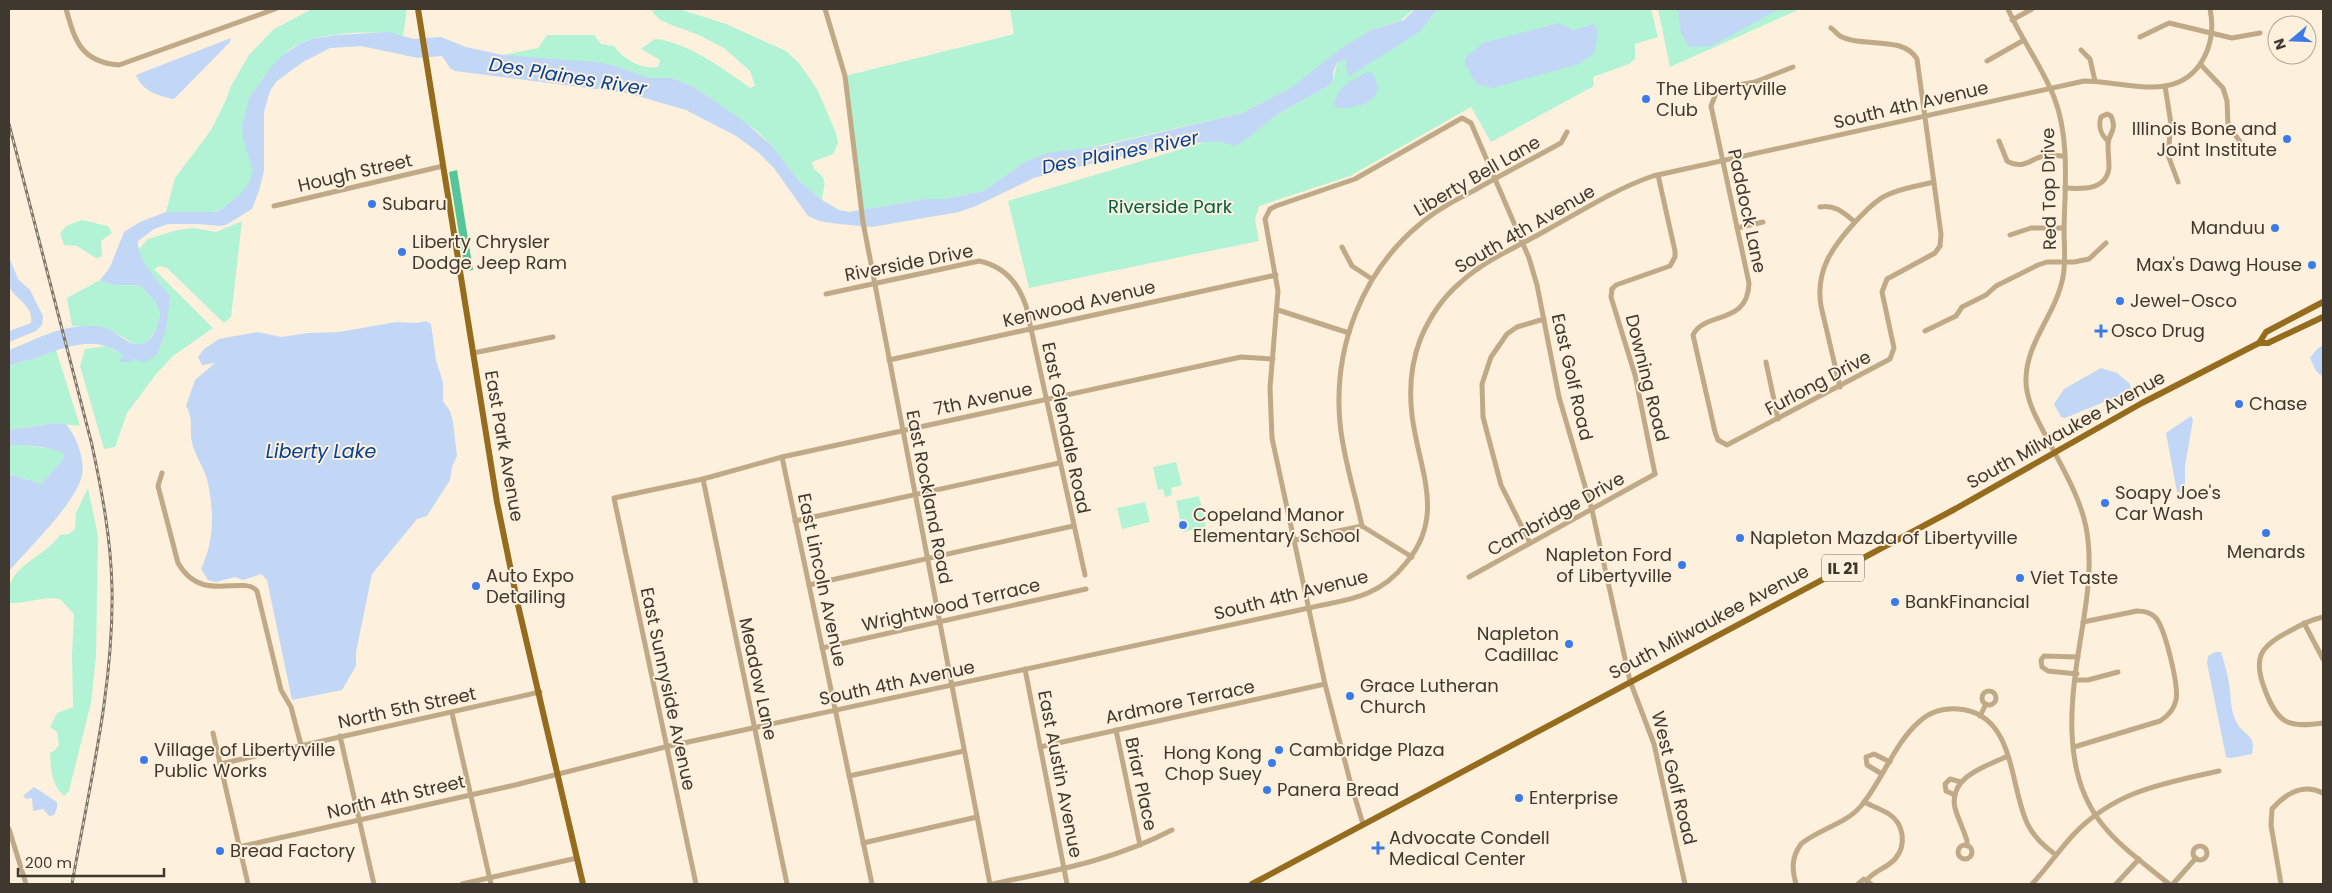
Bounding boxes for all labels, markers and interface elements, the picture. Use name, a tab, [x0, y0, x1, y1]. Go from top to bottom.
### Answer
north arrow	[2267, 15, 2317, 65]
text: N	[2269, 36, 2291, 52]
water label: Des Plaines River	[487, 51, 650, 102]
street label: South 4th Avenue	[1831, 75, 1991, 134]
place label: The Libertyville Club	[1656, 76, 1787, 122]
marker: The Libertyville Club	[1640, 93, 1652, 105]
place label: Illinois Bone and Joint Institute	[2132, 116, 2277, 162]
water label: Des Plaines River	[1039, 124, 1202, 181]
street label: Red Top Drive	[2035, 128, 2062, 250]
street label: Liberty Bell Lane	[1409, 129, 1545, 222]
marker: Illinois Bone and Joint Institute	[2281, 133, 2293, 145]
street label: Hough Street	[295, 147, 415, 198]
street label: Paddock Lane	[1722, 147, 1773, 275]
street label: South 4th Avenue	[1450, 178, 1600, 279]
place label: Subaru	[382, 191, 447, 216]
park label: Riverside Park	[1108, 194, 1233, 219]
marker: Subaru	[366, 198, 378, 210]
place label: Manduu	[2191, 215, 2265, 240]
marker: Manduu	[2269, 222, 2281, 234]
place label: Liberty Chrysler Dodge Jeep Ram	[412, 229, 567, 275]
street label: Riverside Drive	[842, 238, 975, 287]
marker: Liberty Chrysler Dodge Jeep Ram	[396, 246, 408, 258]
place label: Max's Dawg House	[2136, 252, 2302, 277]
marker: Max's Dawg House	[2306, 259, 2318, 271]
street label: Kenwood Avenue	[1000, 274, 1158, 333]
place label: Jewel-Osco	[2130, 288, 2237, 313]
marker: Jewel-Osco	[2114, 295, 2126, 307]
street label: East Golf Road	[1546, 311, 1599, 443]
street label: Downing Road	[1620, 312, 1675, 444]
place label: Osco Drug	[2111, 318, 2205, 343]
marker: Osco Drug	[2095, 325, 2107, 337]
street label: East Glendale Road	[1036, 340, 1097, 516]
street label: Furlong Drive	[1760, 344, 1875, 421]
street label: South Milwaukee Avenue	[1962, 365, 2169, 495]
street label: East Park Avenue	[479, 368, 530, 523]
street label: 7th Avenue	[931, 376, 1035, 421]
place label: Chase	[2249, 391, 2307, 416]
marker: Chase	[2233, 398, 2245, 410]
street label: East Rockland Road	[900, 408, 959, 586]
water label: Liberty Lake	[266, 438, 376, 465]
street label: Cambridge Drive	[1483, 465, 1629, 562]
place label: Soapy Joe's Car Wash	[2115, 480, 2221, 526]
street label: East Lincoln Avenue	[792, 491, 853, 669]
marker: Soapy Joe's Car Wash	[2099, 497, 2111, 509]
place label: Copeland Manor Elementary School	[1193, 502, 1360, 548]
marker: Copeland Manor Elementary School	[1177, 519, 1189, 531]
place label: Napleton Mazda of Libertyville	[1750, 525, 2018, 550]
marker: Menards	[2260, 527, 2272, 539]
marker: Napleton Mazda of Libertyville	[1734, 532, 1746, 544]
place label: Menards	[2227, 539, 2305, 564]
place label: Napleton Ford of Libertyville	[1546, 542, 1672, 588]
road number: IL 21	[1822, 554, 1864, 582]
street label: South Milwaukee Avenue	[1604, 558, 1813, 685]
marker: Napleton Ford of Libertyville	[1676, 559, 1688, 571]
place label: Auto Expo Detailing	[486, 563, 574, 609]
street label: South 4th Avenue	[1211, 563, 1371, 626]
place label: Viet Taste	[2030, 565, 2118, 590]
street label: Wrightwood Terrace	[859, 572, 1043, 637]
marker: Viet Taste	[2014, 572, 2026, 584]
marker: Auto Expo Detailing	[470, 580, 482, 592]
street label: East Sunnyside Avenue	[635, 585, 702, 793]
place label: BankFinancial	[1905, 589, 2030, 614]
marker: BankFinancial	[1889, 596, 1901, 608]
street label: Meadow Lane	[733, 615, 784, 742]
place label: Napleton Cadillac	[1477, 621, 1559, 667]
marker: Napleton Cadillac	[1563, 638, 1575, 650]
street label: South 4th Avenue	[817, 654, 977, 711]
street label: Ardmore Terrace	[1103, 673, 1257, 730]
place label: Grace Lutheran Church	[1360, 673, 1499, 719]
street label: North 5th Street	[336, 681, 478, 734]
street label: East Austin Avenue	[1032, 688, 1089, 860]
marker: Grace Lutheran Church	[1344, 690, 1356, 702]
street label: West Golf Road	[1646, 708, 1703, 847]
street label: Briar Place	[1119, 735, 1164, 833]
place label: Village of Libertyville Public Works	[154, 737, 335, 783]
place label: Cambridge Plaza	[1289, 737, 1445, 762]
place label: Hong Kong Chop Suey	[1164, 740, 1262, 786]
marker: Cambridge Plaza	[1273, 744, 1285, 756]
marker: Village of Libertyville Public Works	[138, 754, 150, 766]
marker: Hong Kong Chop Suey	[1266, 757, 1278, 769]
street label: North 4th Street	[325, 769, 467, 825]
place label: Panera Bread	[1277, 777, 1399, 802]
marker: Panera Bread	[1261, 784, 1273, 796]
place label: Enterprise	[1529, 785, 1618, 810]
marker: Enterprise	[1513, 792, 1525, 804]
place label: Advocate Condell Medical Center	[1389, 825, 1550, 871]
place label: Bread Factory	[230, 838, 355, 863]
marker: Advocate Condell Medical Center	[1371, 841, 1385, 855]
marker: Bread Factory	[214, 845, 226, 857]
scale bar	[18, 846, 164, 878]
text: 200 m	[25, 852, 72, 873]

